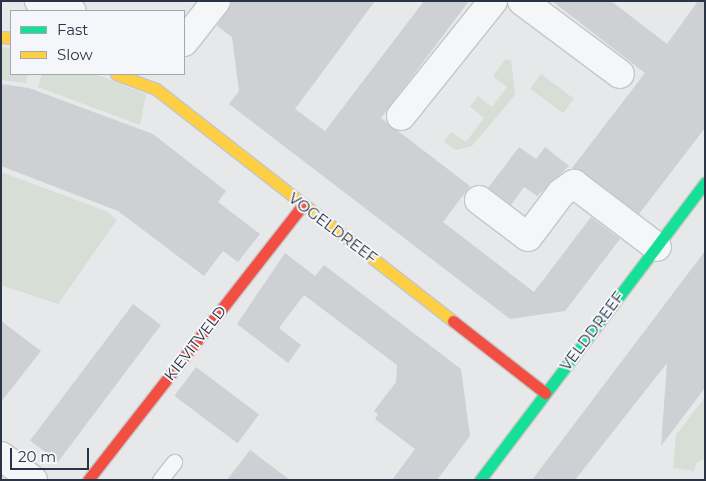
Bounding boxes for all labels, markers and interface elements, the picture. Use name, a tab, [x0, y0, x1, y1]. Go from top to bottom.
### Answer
legend	[10, 10, 185, 75]
text: Fast	[57, 20, 88, 39]
text: Slow	[57, 45, 93, 64]
street label: VOGELDREEF	[285, 189, 381, 267]
street label: VELDDREEF	[556, 288, 628, 374]
street label: KIEVITVELD	[160, 302, 230, 384]
scale bar	[12, 438, 91, 470]
text: 20 m	[18, 447, 56, 466]

